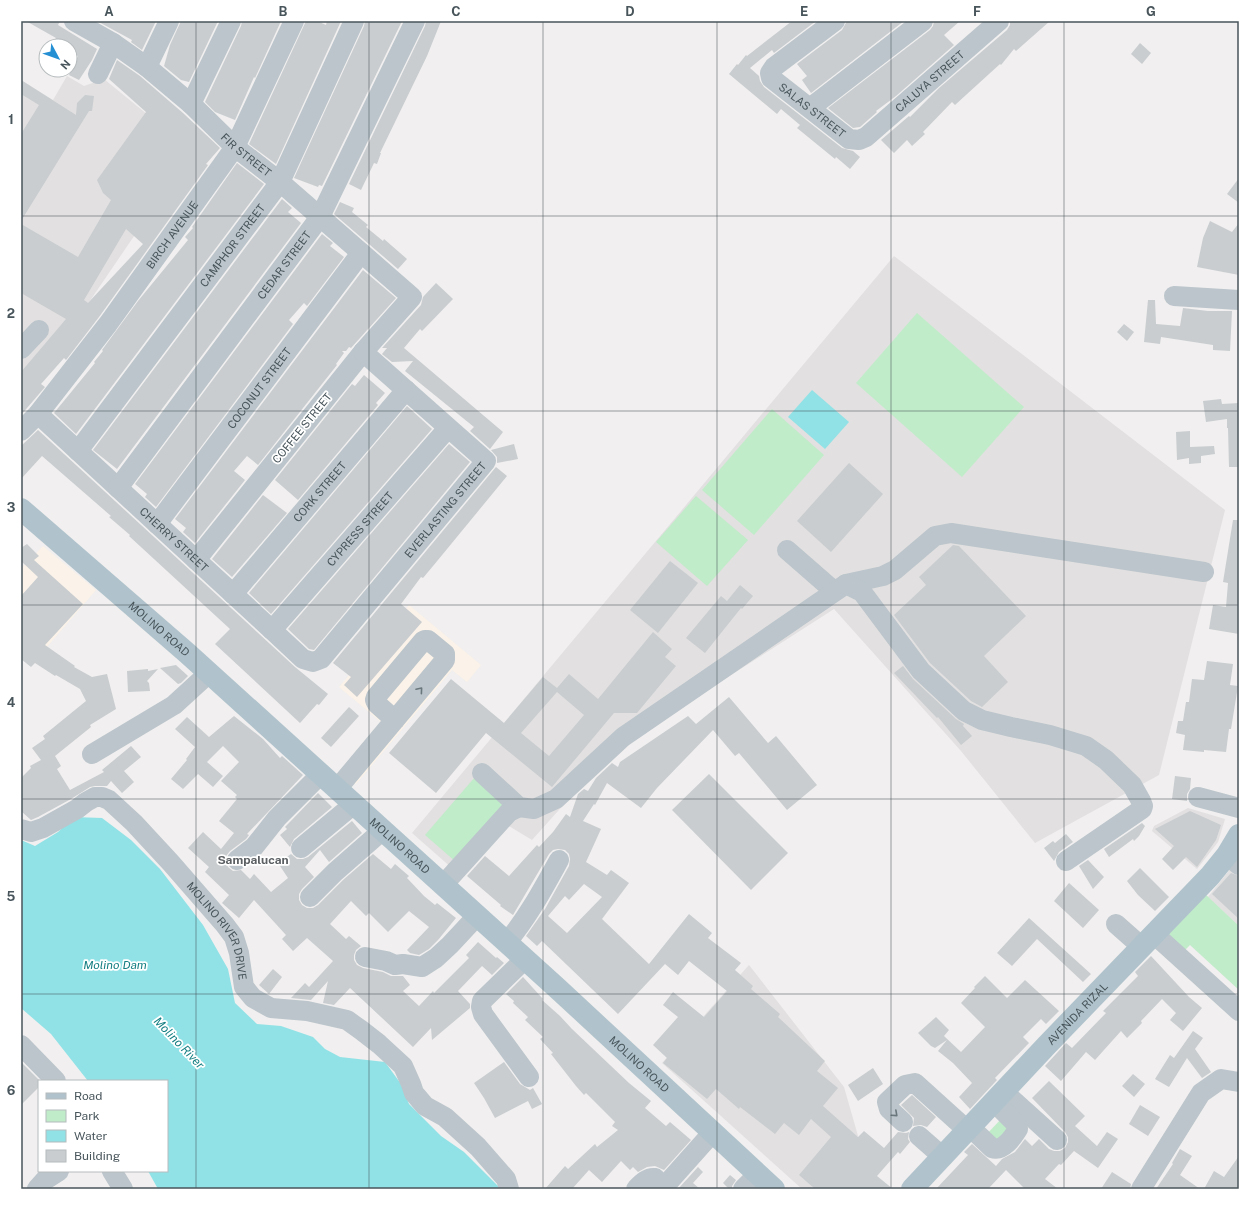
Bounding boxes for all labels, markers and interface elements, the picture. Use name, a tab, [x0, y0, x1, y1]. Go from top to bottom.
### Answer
text: A	[104, 4, 114, 19]
text: B	[279, 4, 288, 19]
text: C	[451, 4, 461, 19]
text: D	[625, 4, 635, 19]
text: E	[800, 4, 808, 19]
text: F	[973, 4, 981, 19]
text: G	[1146, 4, 1156, 19]
north arrow	[38, 38, 78, 78]
street label: CALUYA STREET	[893, 48, 967, 115]
text: N	[58, 57, 73, 72]
street label: SALAS STREET	[777, 81, 848, 140]
text: 1	[8, 112, 14, 127]
street label: FIR STREET	[219, 131, 274, 179]
street label: BIRCH AVENUE	[144, 198, 200, 271]
street label: CAMPHOR STREET	[197, 201, 268, 289]
street label: CEDAR STREET	[255, 229, 314, 301]
text: 2	[7, 306, 15, 321]
street label: COCONUT STREET	[225, 345, 294, 431]
street label: COFFEE STREET	[270, 390, 334, 465]
street label: CORK STREET	[291, 459, 349, 524]
street label: EVERLASTING STREET	[402, 459, 489, 560]
street label: CYPRESS STREET	[324, 489, 396, 569]
text: 3	[7, 500, 16, 515]
street label: CHERRY STREET	[137, 505, 211, 574]
street label: MOLINO ROAD	[126, 599, 192, 659]
one-way arrow	[416, 687, 423, 695]
text: 4	[7, 695, 16, 710]
street label: MOLINO ROAD	[367, 816, 433, 876]
district label: Sampalucan	[217, 853, 289, 867]
street label: MOLINO RIVER DRIVE	[184, 880, 249, 981]
text: 5	[7, 889, 16, 904]
water label: Molino Dam	[83, 958, 147, 972]
street label: AVENIDA RIZAL	[1045, 980, 1110, 1047]
water label: Molino River	[151, 1014, 208, 1072]
street label: MOLINO ROAD	[607, 1034, 672, 1095]
legend	[38, 1080, 168, 1172]
text: 6	[7, 1083, 16, 1098]
text: Road	[74, 1089, 102, 1103]
text: Park	[74, 1109, 100, 1123]
one-way arrow	[890, 1110, 898, 1117]
text: Water	[74, 1129, 108, 1143]
text: Building	[74, 1149, 120, 1163]

